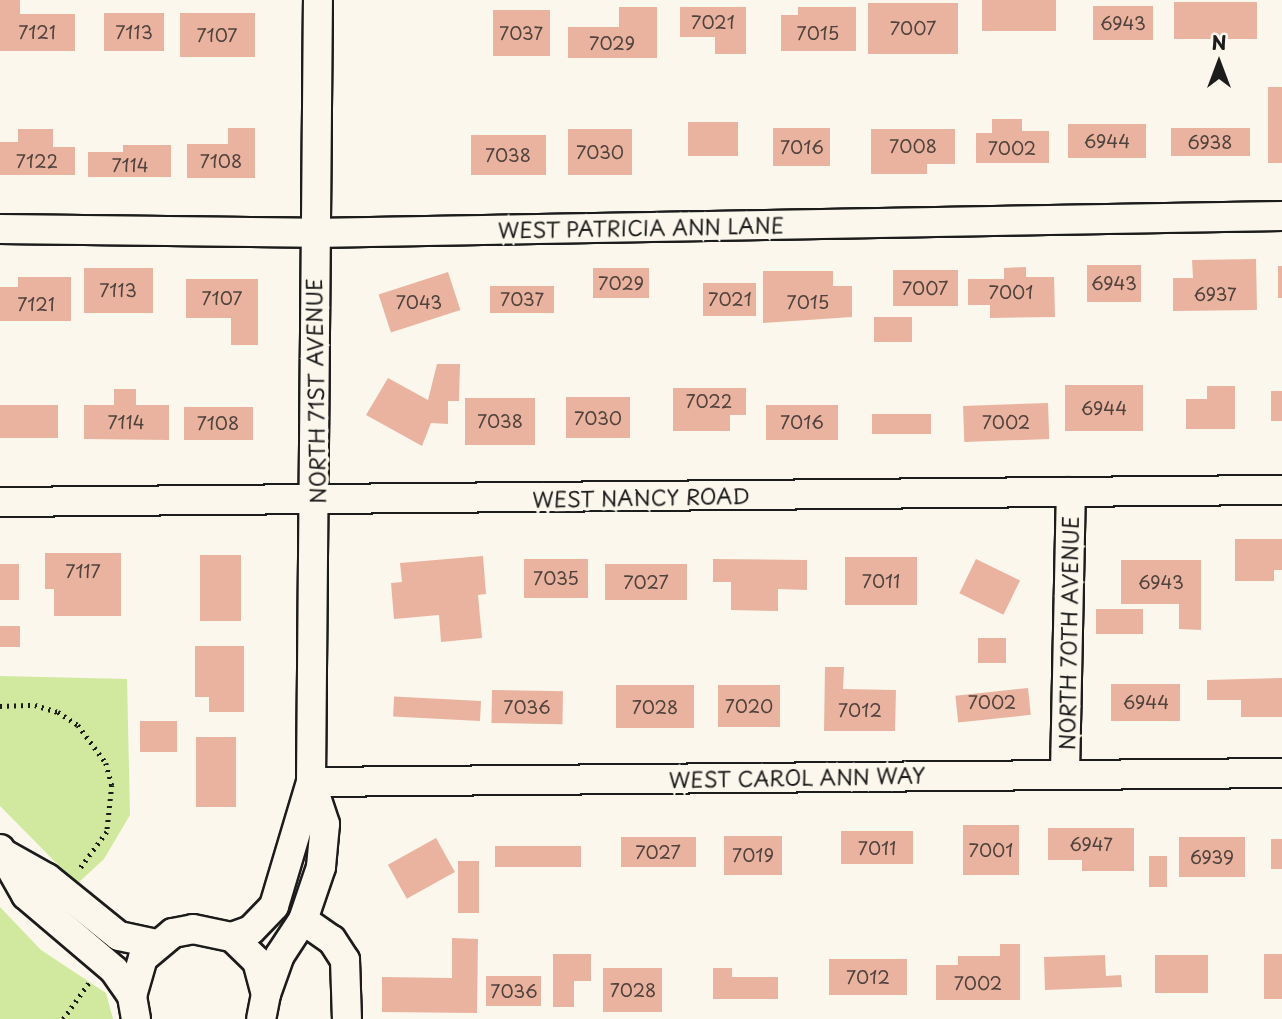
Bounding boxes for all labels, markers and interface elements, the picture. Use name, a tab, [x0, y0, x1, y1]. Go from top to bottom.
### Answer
house number: 7021	[691, 11, 735, 33]
house number: 6943	[1100, 12, 1146, 34]
house number: 7007	[890, 17, 936, 39]
house number: 7121	[18, 21, 56, 43]
house number: 7113	[115, 21, 153, 43]
house number: 7037	[499, 22, 543, 44]
house number: 7015	[797, 22, 839, 44]
house number: 7107	[197, 24, 237, 46]
north arrow	[1184, 28, 1254, 98]
text: N	[1211, 28, 1227, 56]
house number: 7029	[589, 32, 635, 54]
house number: 6944	[1084, 130, 1130, 152]
house number: 6938	[1188, 131, 1232, 153]
house number: 7008	[889, 135, 937, 157]
house number: 7016	[780, 136, 824, 158]
house number: 7002	[988, 137, 1036, 159]
house number: 7030	[576, 141, 624, 163]
house number: 7038	[485, 144, 531, 166]
house number: 7122	[16, 150, 58, 172]
house number: 7108	[200, 150, 242, 172]
house number: 7114	[111, 154, 149, 176]
street label: WEST PATRICIA ANN LANE	[496, 212, 786, 242]
house number: 7029	[598, 272, 644, 294]
house number: 6943	[1091, 272, 1137, 294]
street label: NORTH 71ST AVENUE	[300, 277, 330, 505]
house number: 7007	[902, 277, 948, 299]
house number: 7113	[99, 279, 137, 301]
house number: 7001	[989, 281, 1033, 303]
house number: 6937	[1193, 283, 1237, 305]
house number: 7107	[202, 287, 242, 309]
house number: 7037	[500, 288, 544, 310]
house number: 7021	[708, 288, 752, 310]
house number: 7043	[396, 291, 442, 313]
house number: 7015	[787, 291, 829, 313]
house number: 7121	[17, 293, 55, 315]
house number: 7022	[686, 390, 732, 412]
house number: 6944	[1081, 397, 1127, 419]
house number: 7030	[574, 407, 622, 429]
house number: 7038	[477, 410, 523, 432]
house number: 7114	[107, 411, 145, 433]
house number: 7016	[780, 411, 824, 433]
house number: 7002	[982, 411, 1030, 433]
house number: 7108	[197, 412, 239, 434]
street label: WEST NANCY ROAD	[532, 483, 750, 511]
street label: NORTH 70TH AVENUE	[1053, 515, 1083, 751]
house number: 7117	[65, 560, 101, 582]
house number: 7035	[533, 567, 579, 589]
house number: 7011	[862, 570, 900, 592]
house number: 7027	[623, 571, 669, 593]
house number: 6943	[1138, 571, 1184, 593]
house number: 7002	[968, 691, 1016, 713]
house number: 6944	[1123, 691, 1169, 713]
house number: 7020	[725, 695, 773, 717]
house number: 7036	[503, 696, 551, 718]
house number: 7028	[632, 696, 678, 718]
house number: 7012	[838, 699, 882, 721]
street label: WEST CAROL ANN WAY	[668, 762, 926, 792]
house number: 6947	[1069, 833, 1113, 855]
house number: 7011	[858, 837, 896, 859]
house number: 7001	[969, 839, 1013, 861]
house number: 7027	[635, 841, 681, 863]
house number: 7019	[732, 844, 774, 866]
house number: 6939	[1190, 846, 1234, 868]
house number: 7012	[846, 966, 890, 988]
house number: 7002	[954, 972, 1002, 994]
house number: 7028	[610, 979, 656, 1001]
house number: 7036	[490, 980, 538, 1002]

